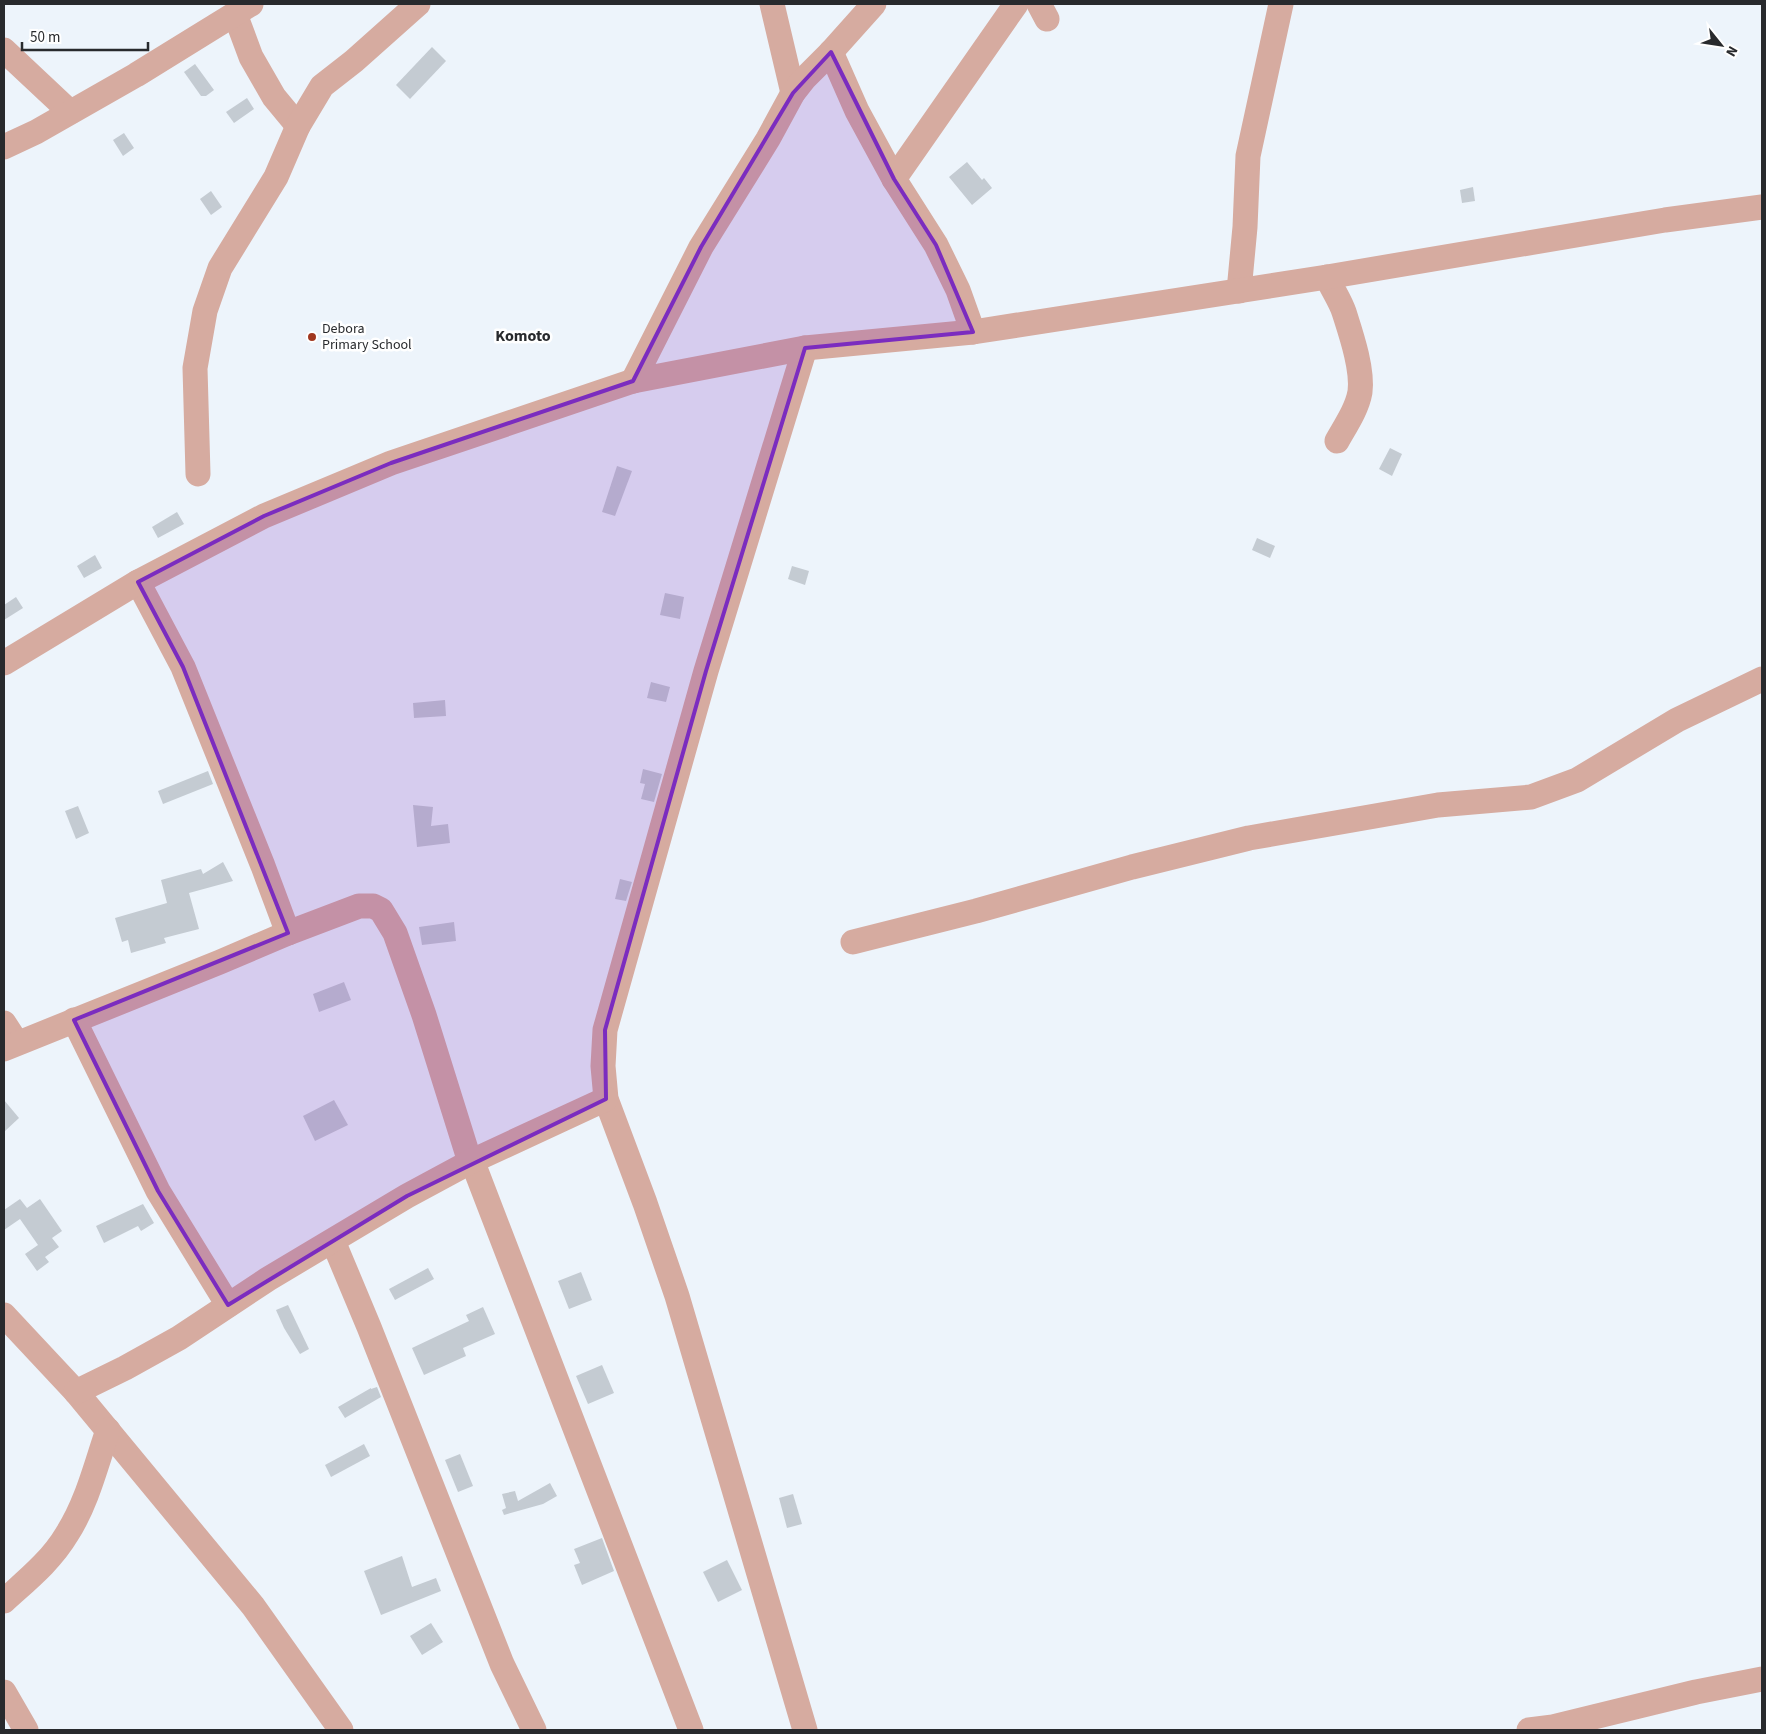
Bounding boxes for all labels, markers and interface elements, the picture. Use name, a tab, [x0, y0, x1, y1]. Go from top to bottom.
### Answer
scale bar	[22, 20, 149, 52]
north arrow	[1696, 20, 1746, 70]
text: 50 m	[30, 27, 60, 48]
text: N	[1720, 42, 1742, 60]
place label: Debora Primary School	[322, 319, 412, 355]
district label: Komoto	[495, 325, 551, 347]
marker: Debora Primary School	[306, 331, 318, 343]

